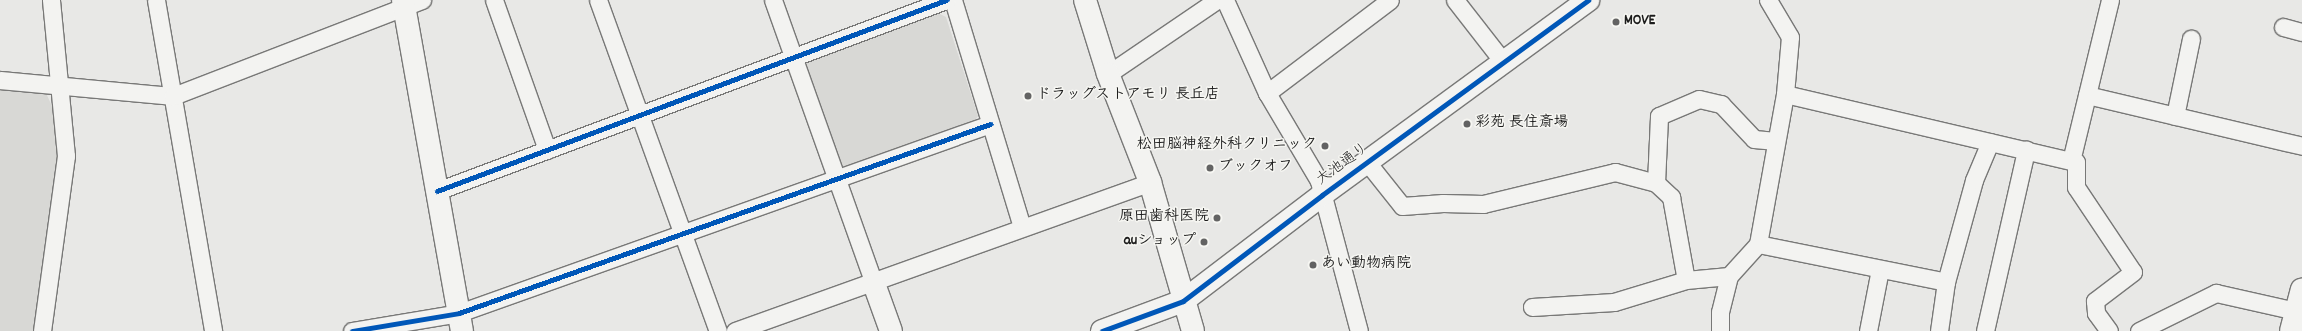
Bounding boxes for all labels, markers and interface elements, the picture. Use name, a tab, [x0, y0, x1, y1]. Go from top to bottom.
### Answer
place label: MOVE	[1624, 13, 1655, 31]
marker: MOVE	[1611, 17, 1621, 27]
place label: ドラッグストアモリ 長丘店	[1036, 87, 1219, 105]
marker: ドラッグストアモリ 長丘店	[1023, 91, 1033, 101]
place label: 彩苑 長住斎場	[1475, 115, 1568, 133]
marker: 彩苑 長住斎場	[1462, 119, 1472, 129]
place label: 松田脳神経外科クリニック	[1137, 137, 1317, 155]
street label: 大池通り	[1313, 140, 1373, 190]
marker: 松田脳神経外科クリニック	[1320, 141, 1330, 151]
place label: ブックオフ	[1218, 159, 1293, 177]
marker: ブックオフ	[1205, 163, 1215, 173]
place label: 原田歯科医院	[1119, 209, 1209, 227]
marker: 原田歯科医院	[1212, 213, 1222, 223]
place label: auショップ	[1123, 233, 1196, 251]
marker: auショップ	[1199, 237, 1209, 247]
place label: あい動物病院	[1321, 256, 1411, 274]
marker: あい動物病院	[1308, 260, 1318, 270]

